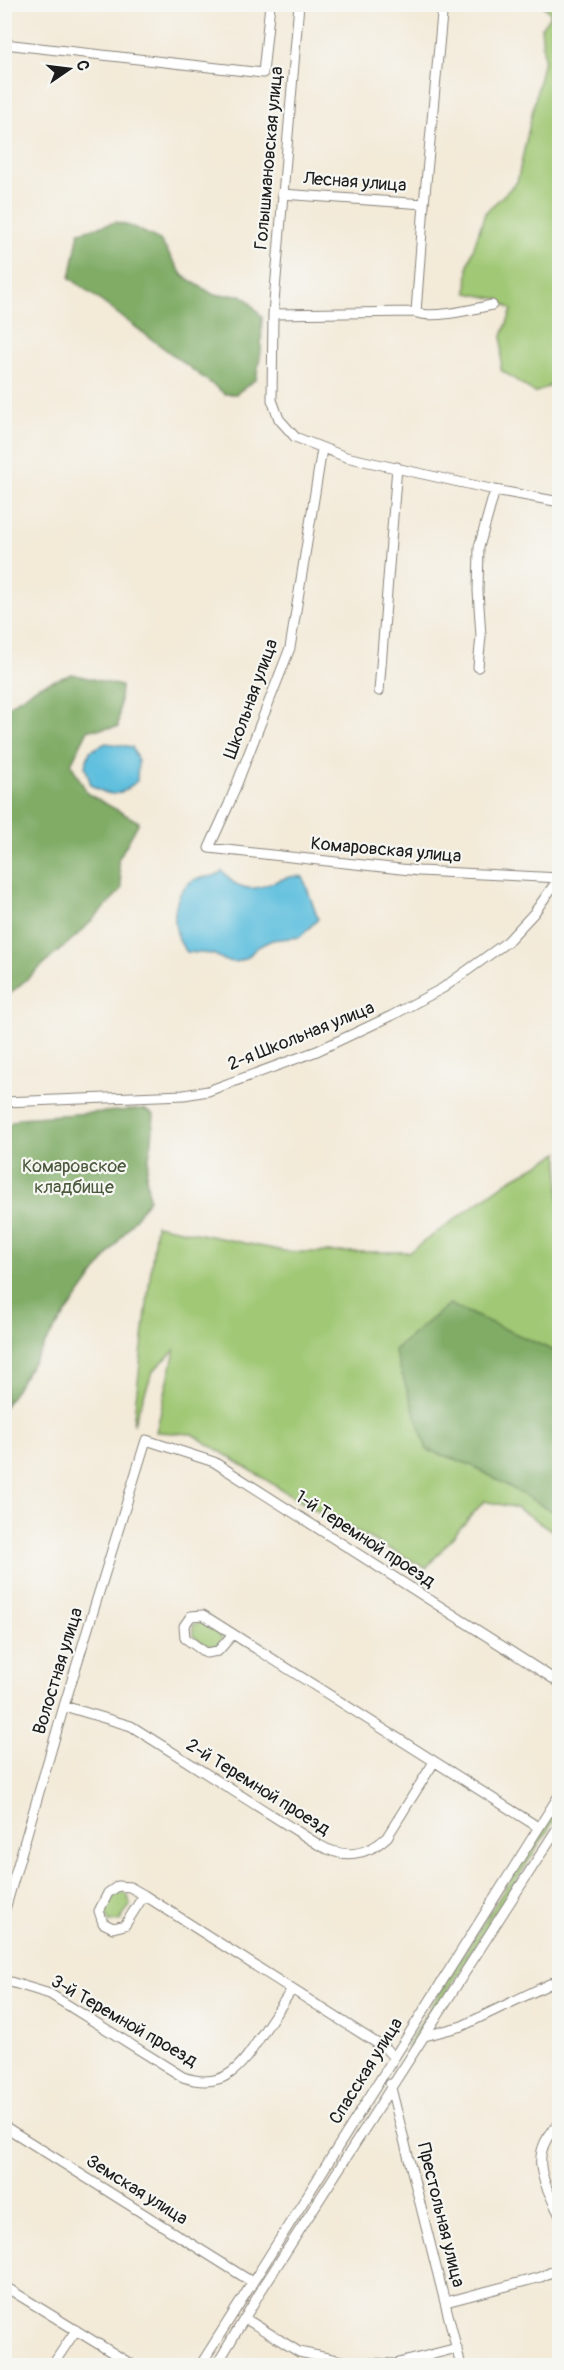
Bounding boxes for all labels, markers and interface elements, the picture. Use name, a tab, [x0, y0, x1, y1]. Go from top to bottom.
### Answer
north arrow	[39, 39, 99, 99]
text: С	[72, 58, 94, 73]
street label: Голышмановская улица	[250, 65, 288, 251]
street label: Лесная улица	[302, 167, 407, 197]
street label: Школьная улица	[219, 636, 283, 762]
street label: Комаровская улица	[310, 832, 462, 868]
street label: 2-я Школьная улица	[224, 996, 378, 1076]
park label: Комаровское кладбище	[22, 1155, 126, 1199]
street label: 1-й Теремной проезд	[291, 1485, 439, 1593]
street label: Волостная улица	[28, 1605, 88, 1737]
street label: 2-й Теремной проезд	[182, 1733, 334, 1841]
street label: 3-й Теремной проезд	[47, 1970, 201, 2072]
street label: Спасская улица	[324, 2013, 408, 2129]
street label: Престольная улица	[412, 2140, 470, 2290]
street label: Земская улица	[82, 2150, 192, 2230]

